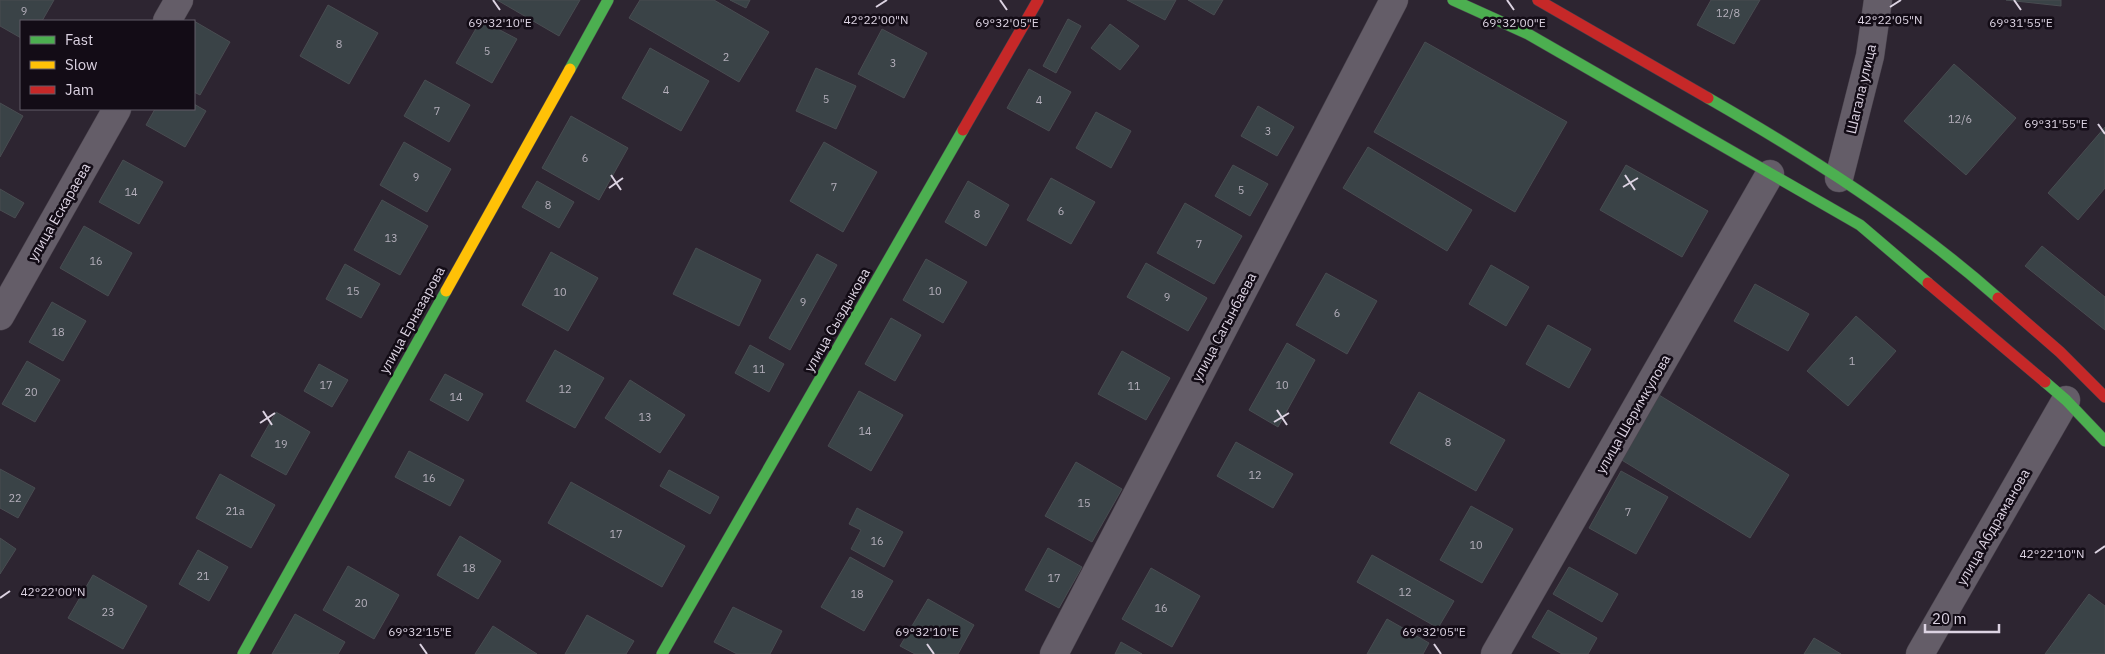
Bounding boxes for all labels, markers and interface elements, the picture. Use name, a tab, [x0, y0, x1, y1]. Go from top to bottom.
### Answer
house number: 9	[21, 4, 27, 18]
house number: 12/8	[1716, 6, 1740, 20]
text: 42°22'00"N	[843, 12, 909, 27]
text: 42°22'05"N	[1857, 12, 1923, 27]
text: 69°32'10"E	[468, 15, 532, 30]
text: 69°32'05"E	[975, 15, 1039, 30]
text: 69°32'00"E	[1482, 15, 1546, 30]
text: 69°31'55"E	[1989, 15, 2053, 30]
legend	[20, 20, 195, 110]
text: Fast	[65, 30, 93, 49]
house number: 8	[336, 37, 342, 51]
street label: Шагала улица	[1842, 42, 1880, 136]
house number: 5	[484, 44, 490, 58]
house number: 2	[723, 50, 729, 64]
text: Slow	[65, 55, 98, 74]
house number: 3	[890, 56, 896, 70]
text: Jam	[65, 80, 94, 99]
house number: 4	[663, 83, 670, 97]
house number: 5	[823, 92, 829, 106]
house number: 4	[1036, 93, 1043, 107]
house number: 7	[434, 104, 440, 118]
house number: 12/6	[1948, 112, 1972, 126]
text: 69°31'55"E	[2024, 116, 2088, 131]
house number: 3	[1265, 124, 1271, 138]
house number: 6	[582, 151, 588, 165]
street label: улица Ескараева	[24, 159, 95, 264]
house number: 9	[413, 170, 419, 184]
house number: 7	[831, 180, 837, 194]
house number: 5	[1238, 183, 1244, 197]
house number: 14	[124, 185, 138, 199]
house number: 8	[545, 198, 551, 212]
house number: 6	[1058, 204, 1064, 218]
house number: 8	[974, 207, 980, 221]
house number: 13	[384, 231, 398, 245]
house number: 7	[1196, 237, 1202, 251]
house number: 16	[89, 254, 103, 268]
street label: улица Ерназарова	[375, 263, 449, 377]
street label: улица Сыздыкова	[800, 264, 874, 375]
street label: улица Сагынбаева	[1188, 269, 1261, 385]
house number: 15	[346, 284, 360, 298]
house number: 10	[928, 284, 942, 298]
house number: 10	[553, 285, 567, 299]
house number: 9	[1164, 290, 1170, 304]
house number: 9	[800, 295, 806, 309]
house number: 6	[1334, 306, 1340, 320]
house number: 18	[51, 325, 65, 339]
street label: улица Шеримкулова	[1592, 351, 1675, 477]
house number: 1	[1849, 354, 1856, 368]
house number: 11	[752, 362, 766, 376]
house number: 17	[319, 378, 333, 392]
house number: 10	[1275, 378, 1289, 392]
house number: 11	[1127, 379, 1141, 393]
house number: 12	[558, 382, 572, 396]
house number: 20	[24, 385, 38, 399]
house number: 14	[449, 390, 463, 404]
house number: 13	[638, 410, 652, 424]
house number: 14	[858, 424, 872, 438]
house number: 8	[1445, 435, 1451, 449]
house number: 19	[274, 437, 288, 451]
street label: улица Абдраманова	[1952, 465, 2034, 588]
house number: 12	[1248, 468, 1262, 482]
house number: 16	[422, 471, 436, 485]
house number: 22	[8, 491, 22, 505]
house number: 15	[1077, 496, 1091, 510]
house number: 21а	[225, 504, 245, 518]
house number: 7	[1625, 505, 1631, 519]
house number: 17	[609, 527, 623, 541]
house number: 16	[870, 534, 884, 548]
house number: 10	[1469, 538, 1483, 552]
text: 42°22'10"N	[2019, 546, 2085, 561]
house number: 18	[462, 561, 476, 575]
house number: 21	[196, 569, 210, 583]
house number: 17	[1047, 571, 1061, 585]
text: 42°22'00"N	[20, 584, 86, 599]
house number: 12	[1398, 585, 1412, 599]
house number: 18	[850, 587, 864, 601]
house number: 20	[354, 596, 368, 610]
house number: 16	[1154, 601, 1168, 615]
scale bar	[1925, 602, 1999, 634]
house number: 23	[101, 605, 115, 619]
text: 20 m	[1932, 609, 1967, 628]
text: 69°32'15"E	[388, 624, 452, 639]
text: 69°32'10"E	[895, 624, 959, 639]
text: 69°32'05"E	[1402, 624, 1466, 639]

